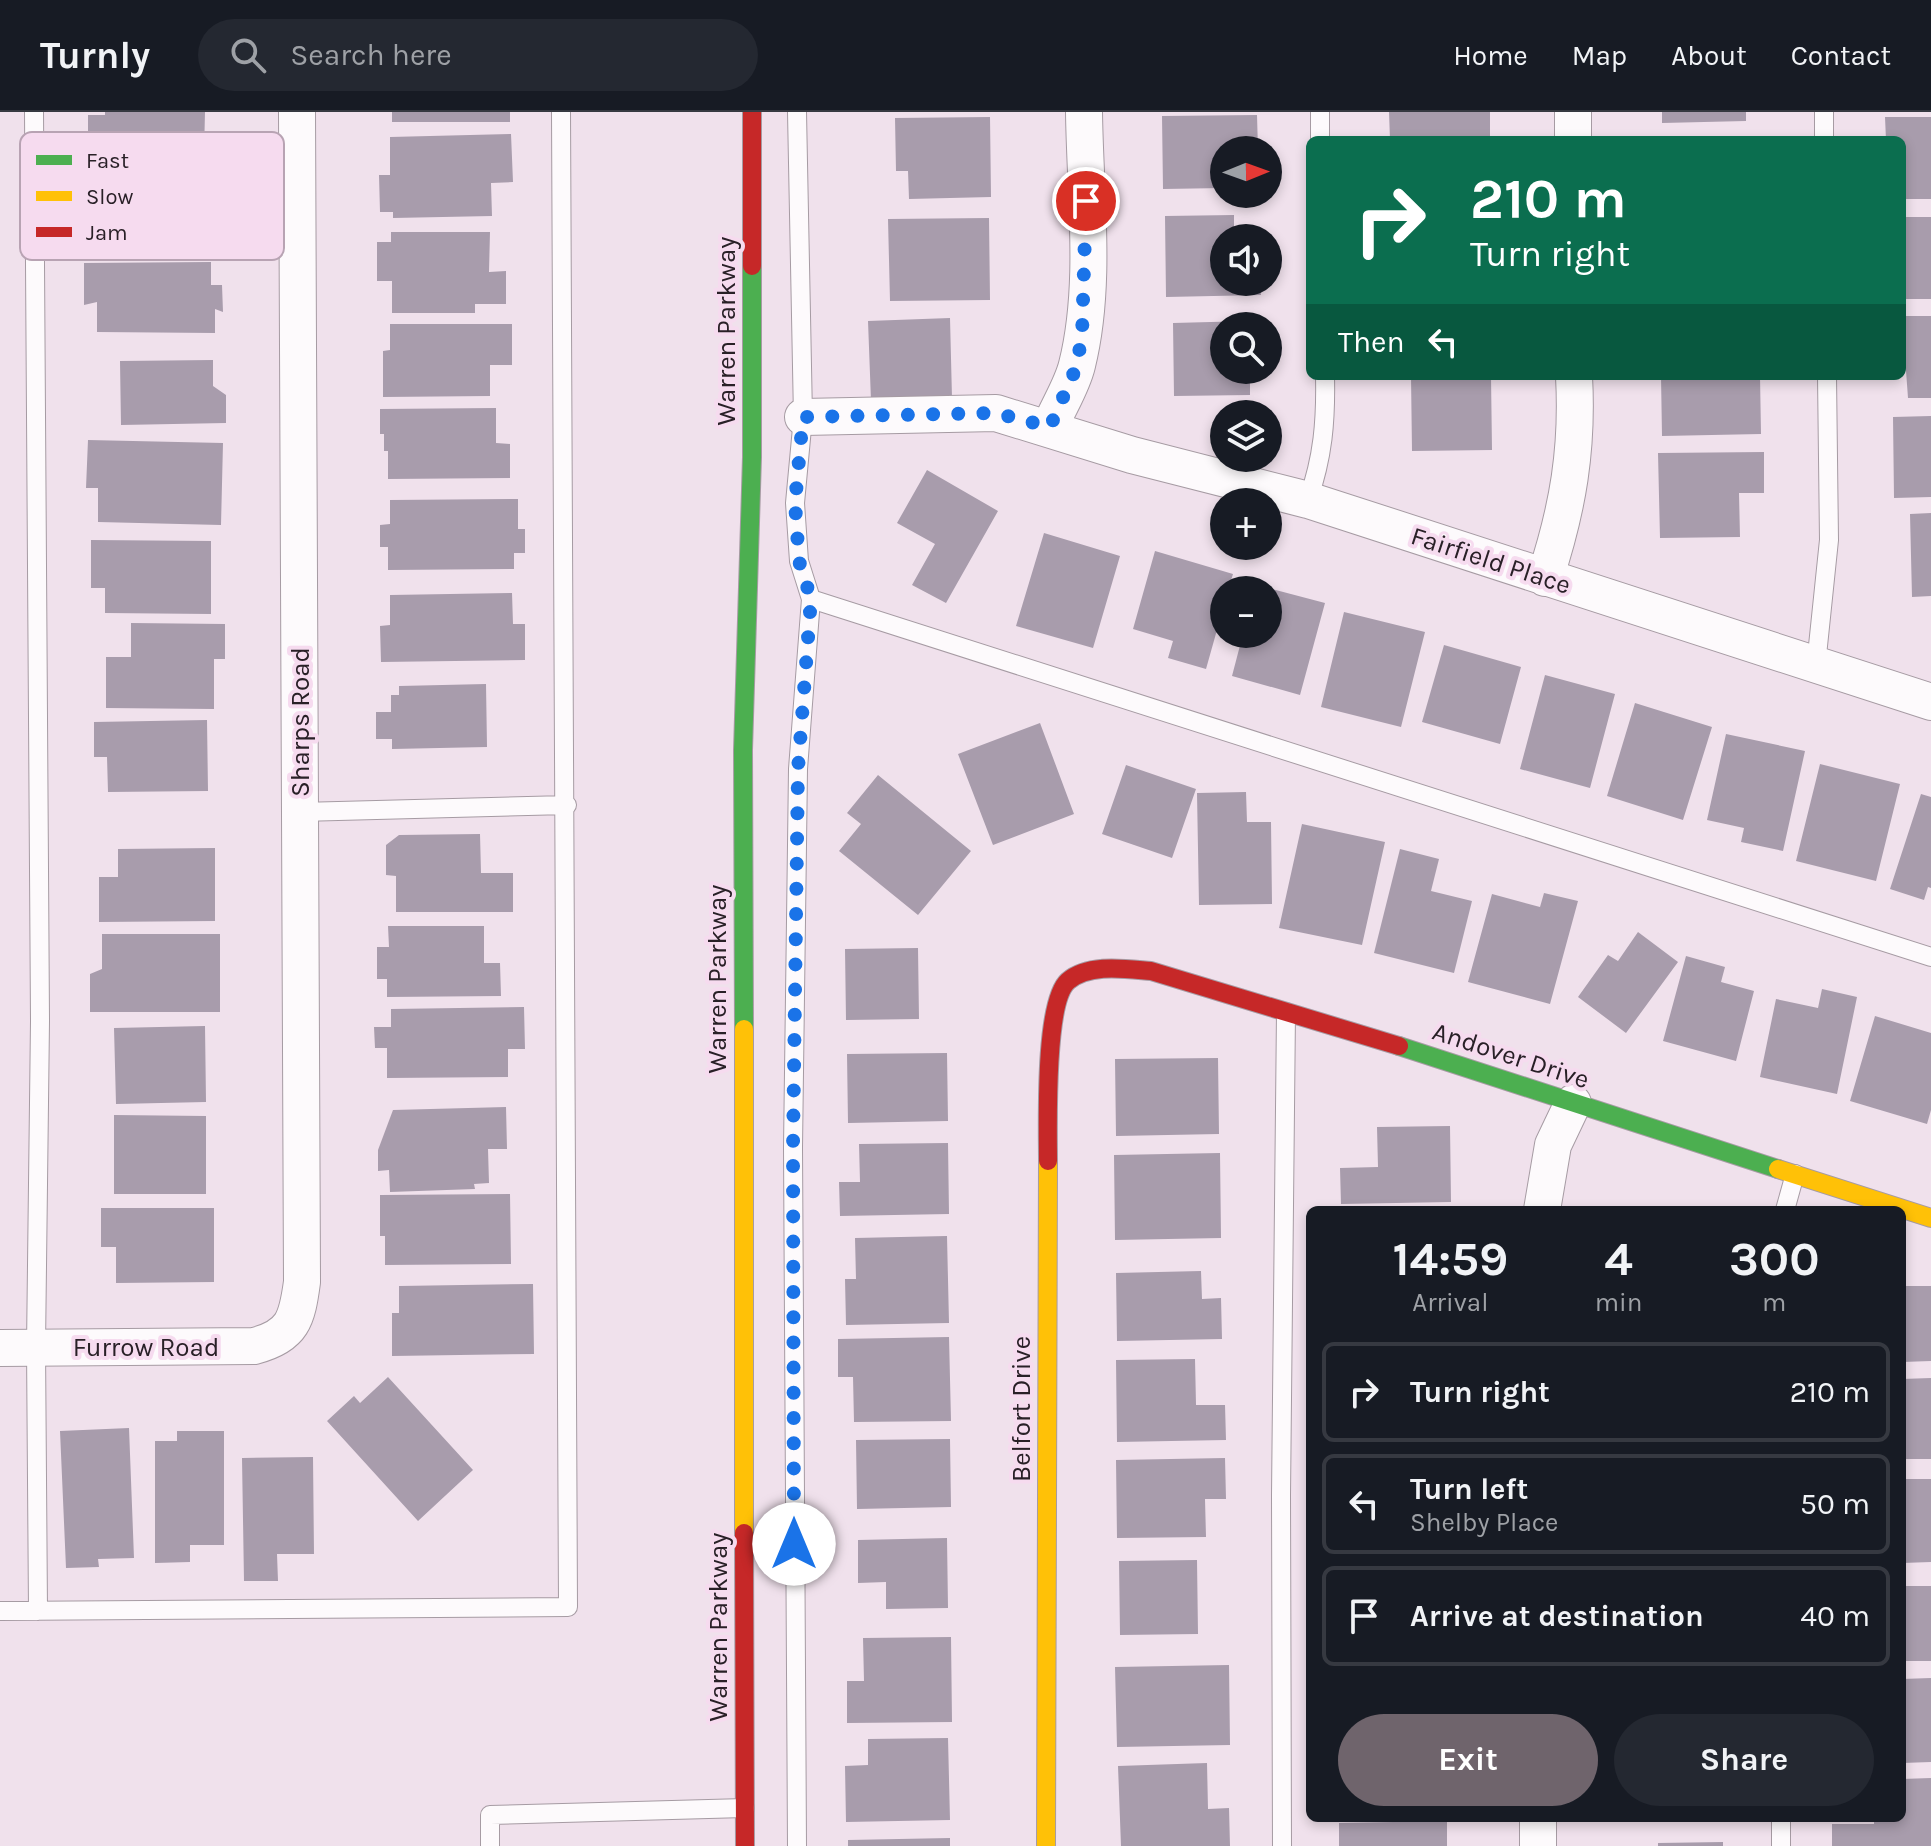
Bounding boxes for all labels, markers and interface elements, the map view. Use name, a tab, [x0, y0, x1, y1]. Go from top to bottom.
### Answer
search box	[198, 19, 758, 91]
text: Turnly	[40, 33, 150, 78]
icon: search	[226, 33, 270, 77]
text: Search here	[290, 37, 452, 73]
text: Home	[1453, 39, 1528, 72]
text: Map	[1572, 39, 1627, 72]
text: About	[1671, 39, 1747, 72]
text: Contact	[1791, 39, 1891, 72]
legend	[20, 132, 284, 260]
north arrow	[1210, 136, 1282, 208]
map controls	[1210, 136, 1282, 648]
text: Fast	[86, 148, 129, 174]
text: 210 m	[1470, 166, 1627, 231]
pin	[1052, 167, 1120, 235]
icon: right	[1338, 168, 1442, 272]
icon: arrive	[1064, 179, 1108, 223]
text: Slow	[86, 184, 133, 210]
text: Jam	[86, 220, 128, 246]
button: sound	[1210, 224, 1282, 296]
text: Turn right	[1470, 233, 1630, 275]
street label: Warren Parkway	[711, 237, 742, 425]
button: search	[1210, 312, 1282, 384]
icon: left	[1421, 320, 1465, 364]
text: Then	[1338, 324, 1405, 360]
button: layers	[1210, 400, 1282, 472]
button: +	[1210, 488, 1282, 560]
street label: Fairfield Place	[1407, 520, 1575, 601]
button: −	[1210, 576, 1282, 648]
street label: Sharps Road	[285, 647, 316, 797]
street label: Warren Parkway	[702, 885, 733, 1073]
street label: Andover Drive	[1429, 1016, 1593, 1095]
text: 14:59	[1392, 1231, 1508, 1287]
text: 4	[1604, 1231, 1633, 1287]
text: 300	[1729, 1231, 1820, 1287]
text: Arrival	[1412, 1287, 1488, 1318]
text: min	[1595, 1287, 1643, 1318]
text: m	[1762, 1287, 1786, 1318]
street label: Furrow Road	[73, 1332, 219, 1363]
street label: Belfort Drive	[1006, 1336, 1037, 1482]
icon: right	[1342, 1370, 1386, 1414]
text: Turn right	[1410, 1374, 1550, 1410]
text: 210 m	[1790, 1374, 1870, 1410]
text: Turn left	[1410, 1471, 1528, 1507]
icon: left	[1342, 1482, 1386, 1526]
text: 50 m	[1800, 1486, 1870, 1522]
position arrow	[752, 1502, 836, 1586]
text: Shelby Place	[1410, 1507, 1558, 1538]
street label: Warren Parkway	[703, 1533, 734, 1721]
icon: arrive	[1342, 1594, 1386, 1638]
text: Arrive at destination	[1410, 1598, 1704, 1634]
text: 40 m	[1800, 1598, 1870, 1634]
button: Exit	[1338, 1714, 1598, 1806]
button: Share	[1614, 1714, 1874, 1806]

